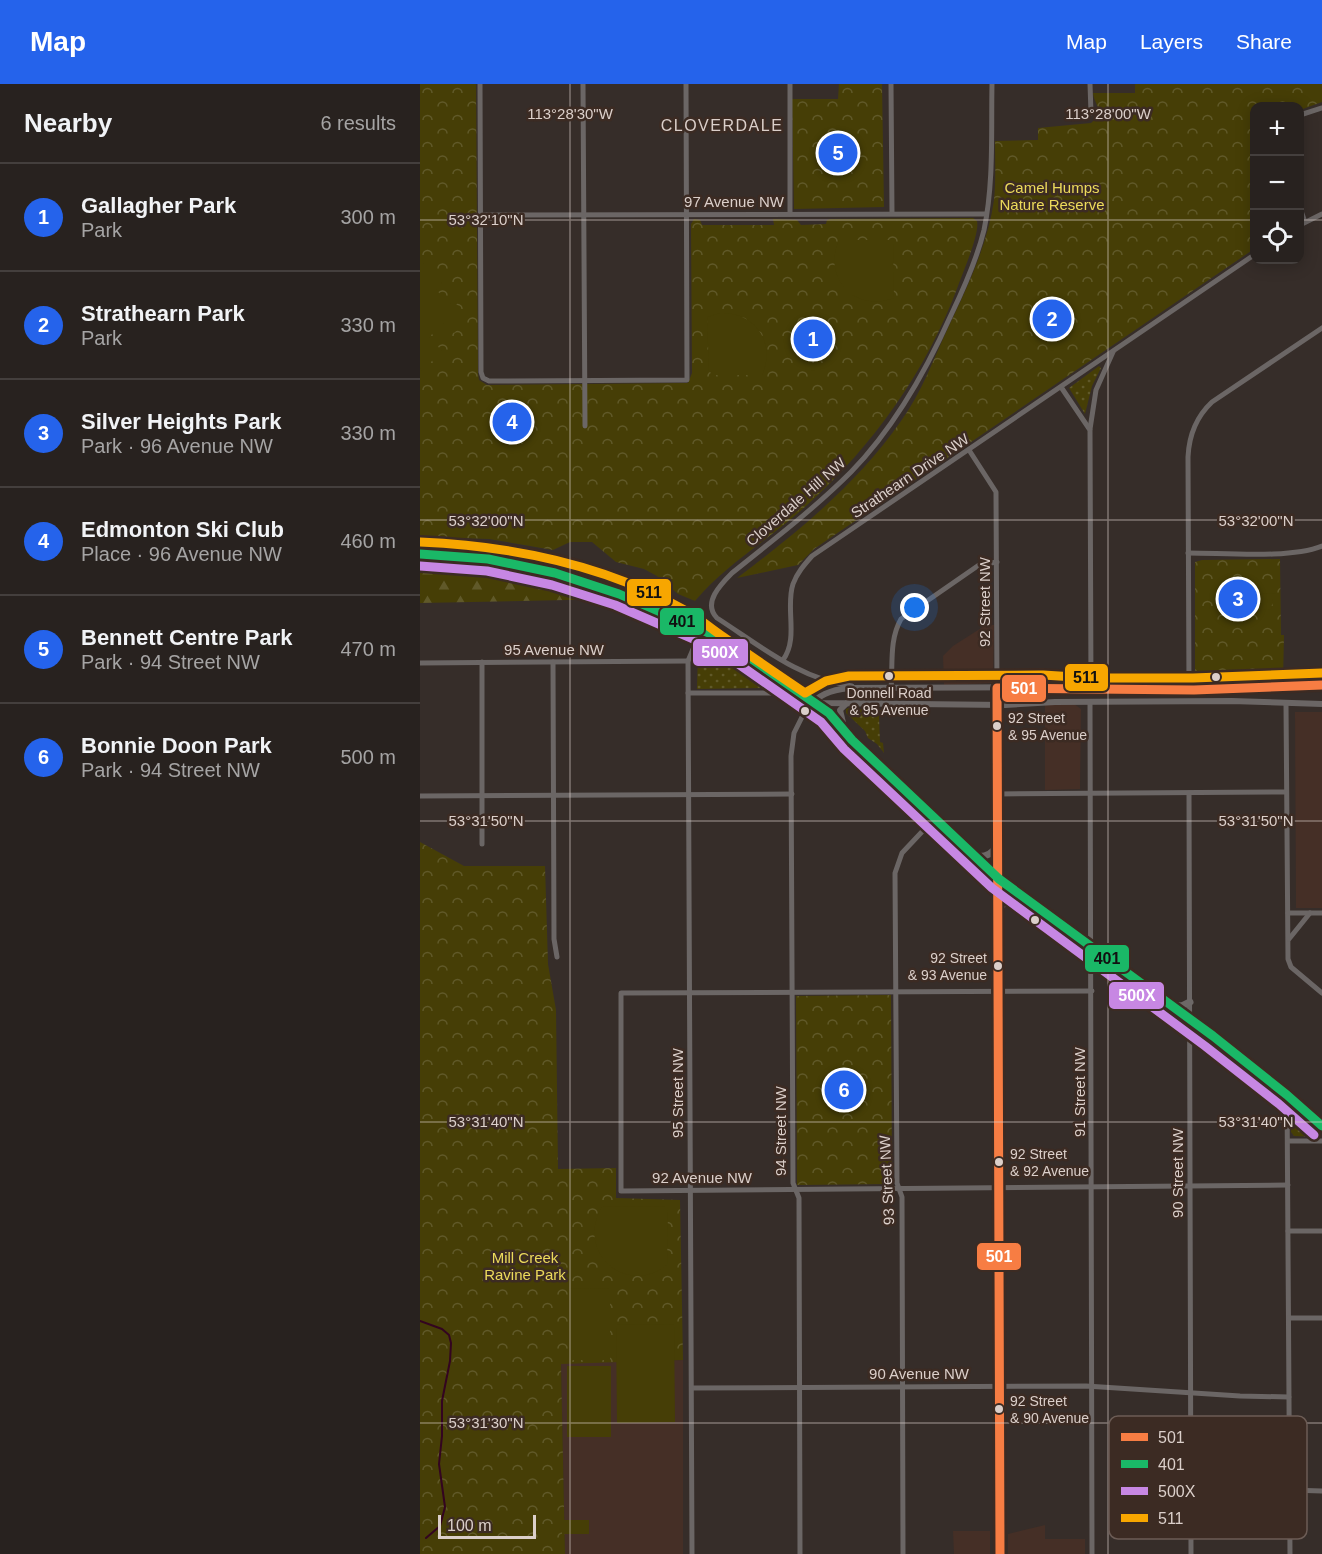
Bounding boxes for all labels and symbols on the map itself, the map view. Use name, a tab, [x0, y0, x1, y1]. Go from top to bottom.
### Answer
text: 113°28'30"W	[527, 105, 614, 122]
text: 113°28'00"W	[1065, 105, 1152, 122]
district label: CLOVERDALE	[661, 117, 783, 134]
pin: 5	[818, 130, 858, 176]
park label: Camel Humps Nature Reserve	[999, 179, 1105, 213]
street label: 97 Avenue NW	[684, 193, 785, 210]
text: 53°32'10"N	[448, 211, 524, 228]
pin: 2	[1032, 296, 1072, 342]
pin: 1	[794, 316, 832, 362]
pin: 4	[492, 400, 532, 444]
street label: Strathearn Drive NW	[848, 429, 973, 521]
street label: Cloverdale Hill NW	[743, 453, 849, 549]
text: 53°32'00"N	[448, 512, 524, 529]
text: 53°32'00"N	[1218, 512, 1294, 529]
street label: 92 Street NW	[976, 556, 993, 647]
pin: 3	[1218, 576, 1258, 622]
line badge: 511	[626, 578, 672, 607]
text: 511	[636, 584, 662, 601]
your location	[900, 593, 929, 622]
line badge: 401	[659, 607, 705, 636]
text: 401	[669, 613, 695, 630]
line badge: 500X	[692, 638, 749, 667]
street label: 95 Avenue NW	[504, 641, 605, 658]
text: 500X	[701, 644, 739, 661]
line badge: 511	[1064, 663, 1109, 692]
text: 511	[1073, 669, 1099, 686]
marker: Donnell Road & 95 Avenue	[883, 670, 895, 682]
unlabelled marker	[1210, 671, 1222, 683]
line badge: 501	[1001, 674, 1047, 703]
text: 501	[1011, 680, 1037, 697]
place label: Donnell Road & 95 Avenue	[847, 685, 931, 718]
unlabelled marker	[799, 705, 811, 717]
place label: 92 Street & 95 Avenue	[1008, 710, 1087, 743]
marker: 92 Street & 95 Avenue	[991, 720, 1003, 732]
text: 53°31'50"N	[448, 812, 524, 829]
text: 53°31'50"N	[1218, 812, 1294, 829]
unlabelled marker	[1029, 914, 1041, 926]
line badge: 401	[1084, 944, 1130, 973]
place label: 92 Street & 93 Avenue	[908, 950, 987, 983]
text: 401	[1094, 950, 1120, 967]
marker: 92 Street & 93 Avenue	[992, 960, 1004, 972]
line badge: 500X	[1108, 981, 1165, 1010]
text: 500X	[1118, 987, 1156, 1004]
street label: 91 Street NW	[1071, 1046, 1088, 1137]
street label: 95 Street NW	[669, 1047, 686, 1138]
pin: 6	[824, 1068, 864, 1112]
street label: 94 Street NW	[772, 1085, 789, 1176]
text: 53°31'40"N	[448, 1113, 524, 1130]
text: 53°31'40"N	[1218, 1113, 1294, 1130]
street label: 90 Street NW	[1169, 1127, 1186, 1218]
street label: 93 Street NW	[876, 1134, 897, 1225]
place label: 92 Street & 92 Avenue	[1010, 1146, 1089, 1179]
marker: 92 Street & 92 Avenue	[993, 1156, 1005, 1168]
street label: 92 Avenue NW	[652, 1169, 753, 1186]
line badge: 501	[976, 1242, 1022, 1271]
text: 501	[986, 1248, 1012, 1265]
park label: Mill Creek Ravine Park	[484, 1249, 566, 1283]
street label: 90 Avenue NW	[869, 1365, 970, 1382]
place label: 92 Street & 90 Avenue	[1010, 1393, 1089, 1426]
marker: 92 Street & 90 Avenue	[993, 1403, 1005, 1415]
text: 53°31'30"N	[448, 1414, 524, 1431]
legend	[1109, 1416, 1307, 1539]
text: 501	[1158, 1429, 1185, 1446]
text: 401	[1158, 1456, 1185, 1473]
text: 500X	[1158, 1483, 1196, 1500]
text: 511	[1158, 1510, 1184, 1527]
scale bar	[438, 1512, 536, 1540]

